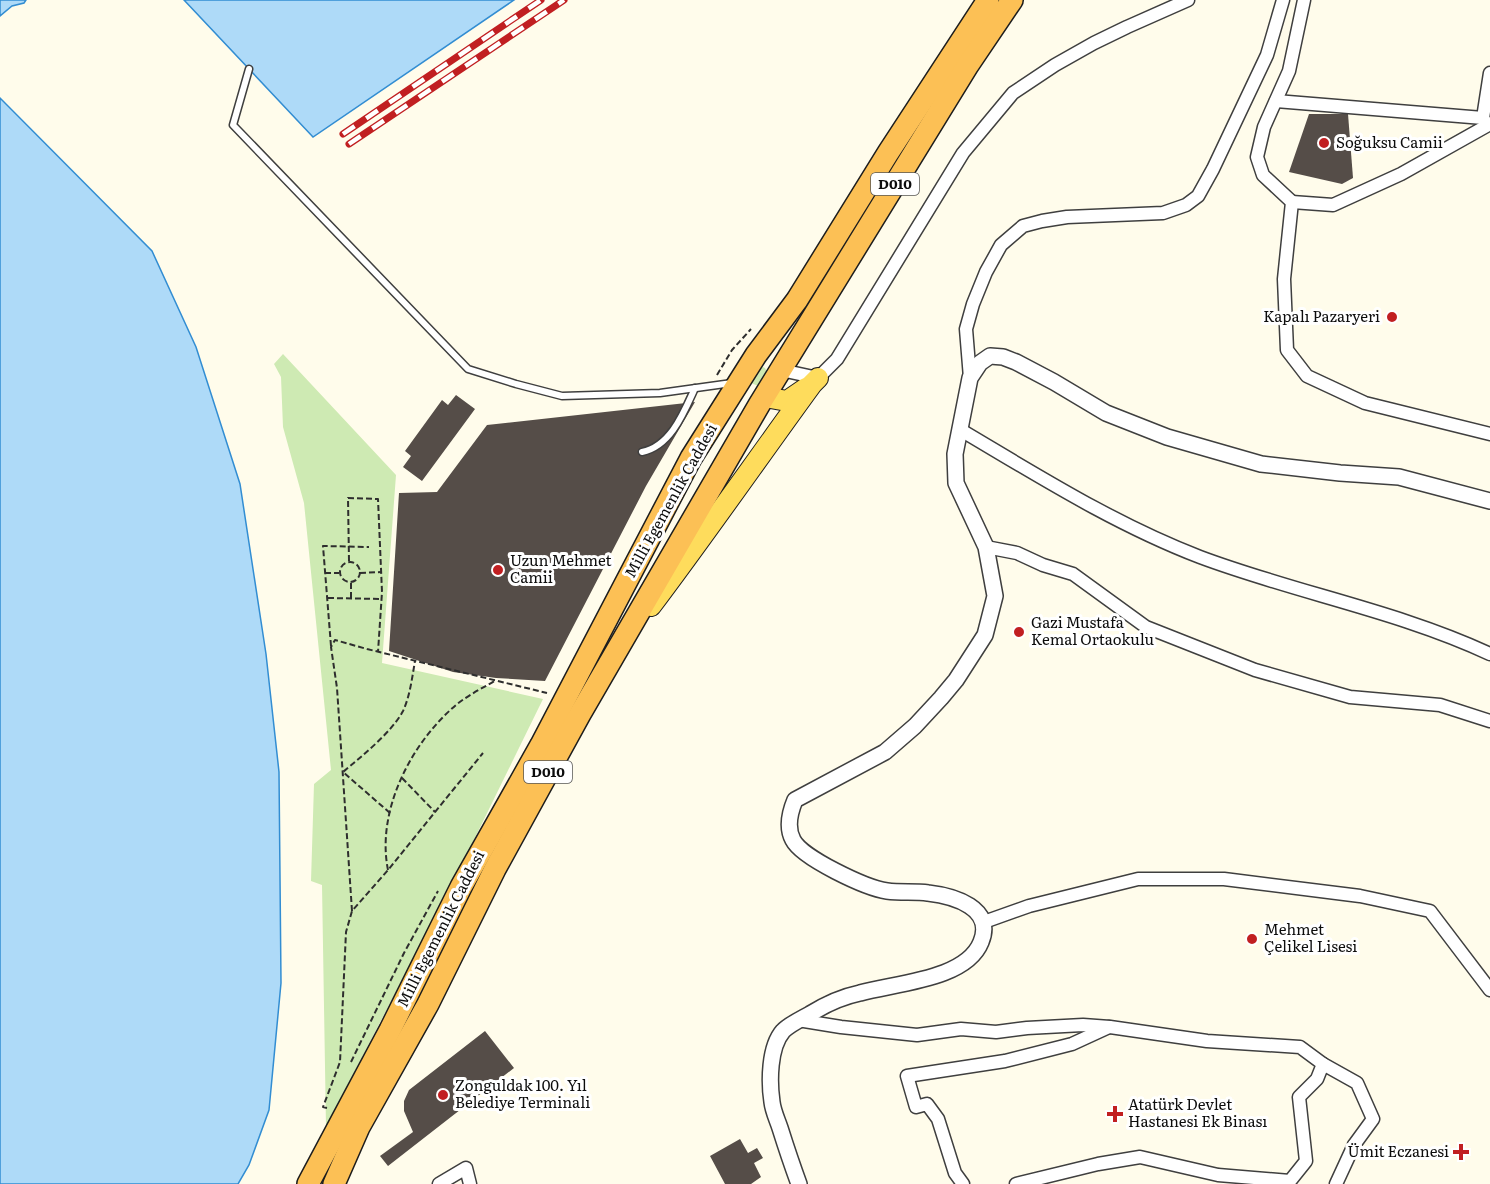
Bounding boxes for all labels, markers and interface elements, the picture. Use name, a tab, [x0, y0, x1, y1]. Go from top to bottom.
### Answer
place label: Soğuksu Camii	[1336, 130, 1443, 153]
marker: Soğuksu Camii	[1317, 136, 1331, 150]
road number: D010	[871, 173, 919, 195]
place label: Kapalı Pazaryeri	[1263, 304, 1380, 327]
marker: Kapalı Pazaryeri	[1385, 310, 1399, 324]
street label: Milli Egemenlik Caddesi	[618, 419, 722, 582]
place label: Uzun Mehmet Camii	[510, 548, 612, 588]
marker: Uzun Mehmet Camii	[491, 563, 505, 577]
place label: Gazi Mustafa Kemal Ortaokulu	[1031, 610, 1155, 650]
marker: Gazi Mustafa Kemal Ortaokulu	[1012, 625, 1026, 639]
road number: D010	[524, 761, 572, 783]
street label: Milli Egemenlik Caddesi	[390, 846, 489, 1011]
place label: Mehmet Çelikel Lisesi	[1264, 917, 1357, 957]
marker: Mehmet Çelikel Lisesi	[1245, 932, 1259, 946]
place label: Zonguldak 100. Yıl Belediye Terminali	[455, 1073, 590, 1113]
marker: Zonguldak 100. Yıl Belediye Terminali	[436, 1088, 450, 1102]
place label: Atatürk Devlet Hastanesi Ek Binası	[1128, 1092, 1267, 1132]
marker: Atatürk Devlet Hastanesi Ek Binası	[1106, 1105, 1124, 1123]
place label: Ümit Eczanesi	[1348, 1139, 1449, 1162]
marker: Ümit Eczanesi	[1454, 1145, 1468, 1159]

